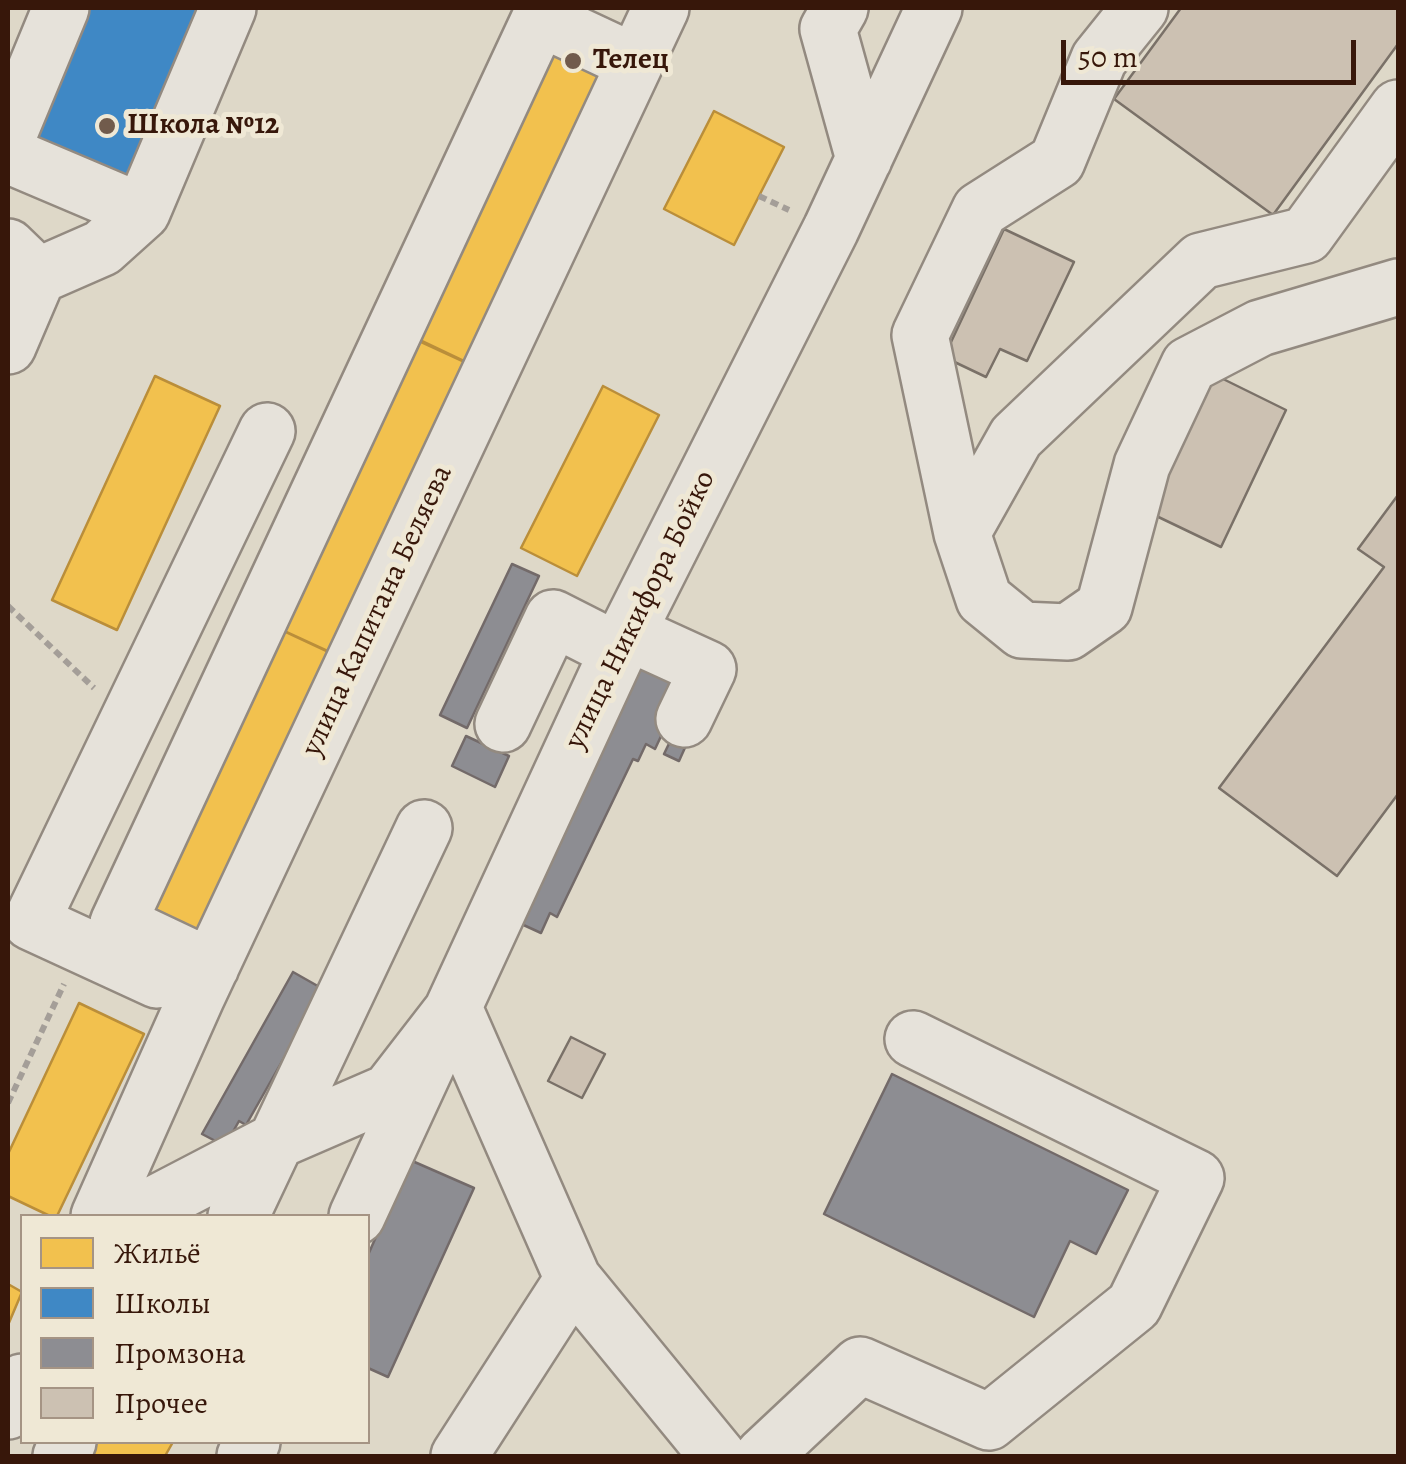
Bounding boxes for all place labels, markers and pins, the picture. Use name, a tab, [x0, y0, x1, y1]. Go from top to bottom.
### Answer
place label: Телец	[593, 43, 669, 79]
marker: Телец	[562, 50, 584, 72]
place label: Школа №12	[127, 108, 279, 144]
marker: Школа №12	[96, 115, 118, 137]

